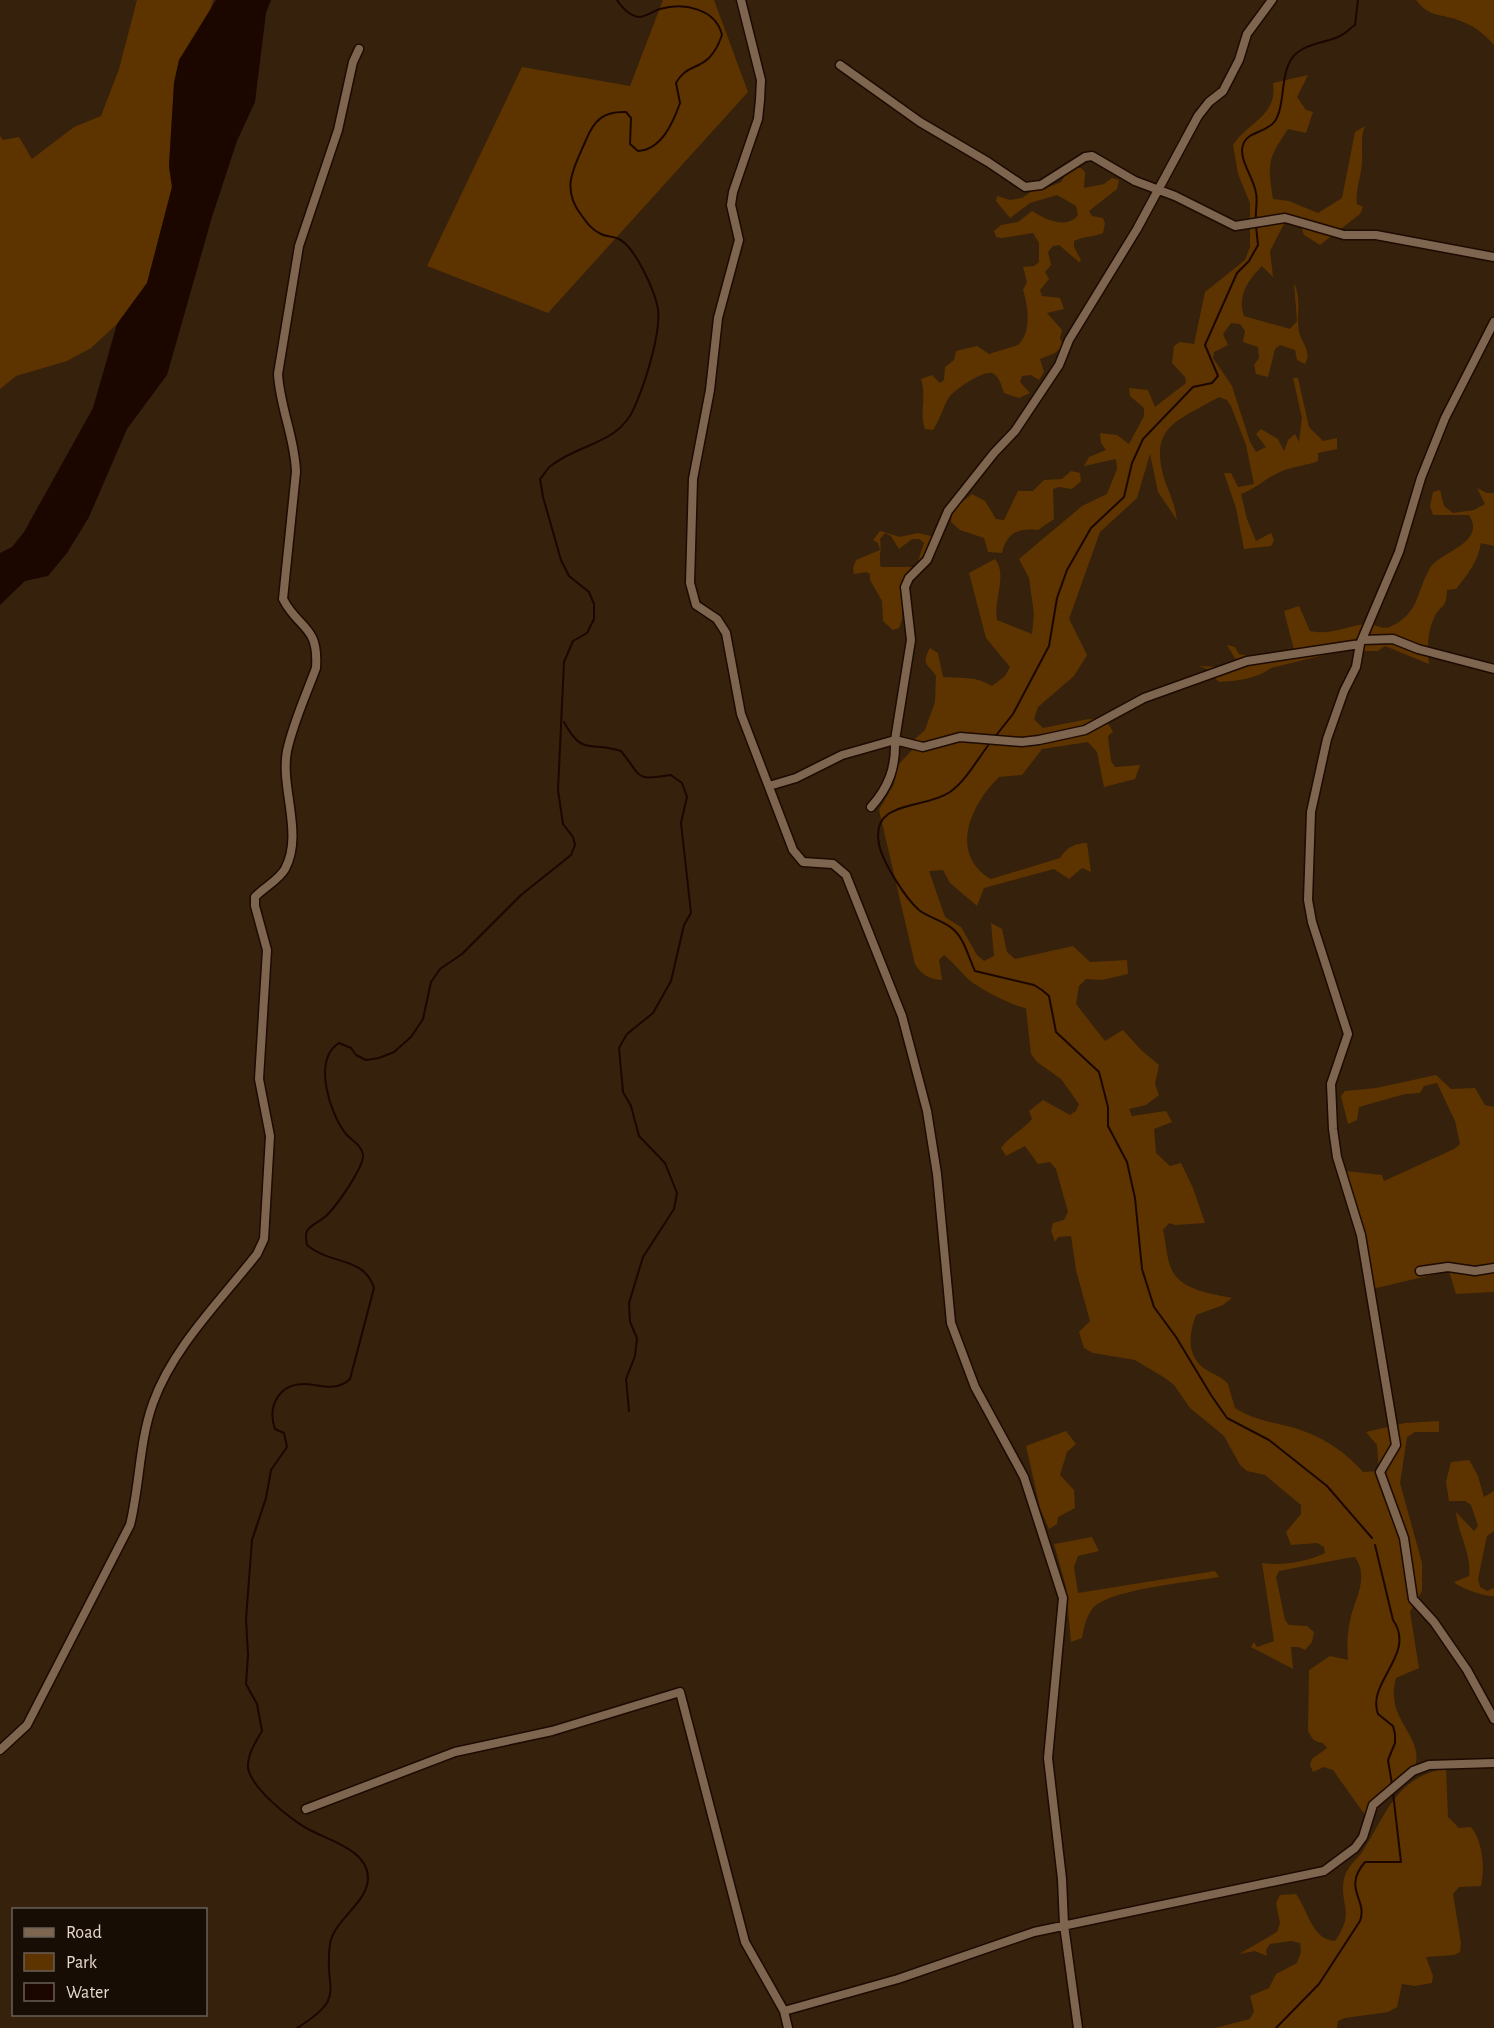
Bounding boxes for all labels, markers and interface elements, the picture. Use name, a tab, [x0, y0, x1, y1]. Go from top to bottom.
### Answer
legend	[12, 1908, 207, 2016]
text: Road	[66, 1924, 102, 1942]
text: Park	[66, 1954, 98, 1972]
text: Water	[66, 1984, 109, 2002]

